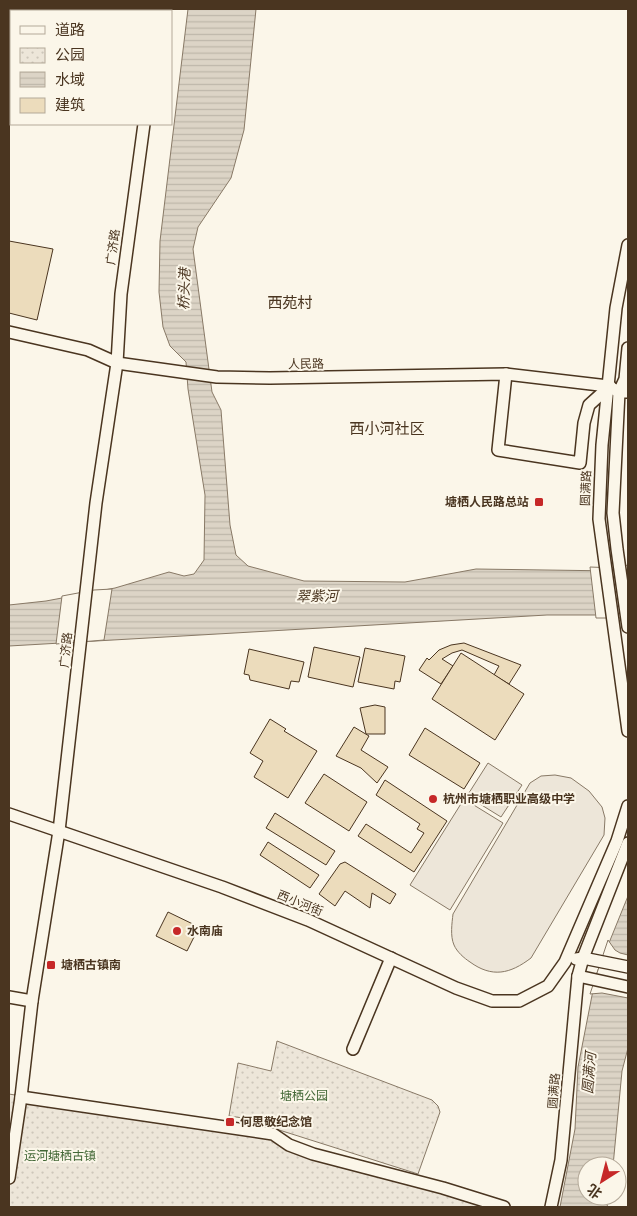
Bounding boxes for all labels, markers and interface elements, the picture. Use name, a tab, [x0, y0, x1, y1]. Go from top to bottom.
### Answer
legend	[10, 10, 172, 125]
text: 道路	[55, 22, 85, 41]
text: 公园	[55, 47, 85, 66]
text: 水域	[55, 72, 85, 91]
text: 建筑	[55, 97, 85, 116]
street label: 广济路	[104, 228, 124, 266]
water label: 桥头港	[176, 266, 195, 310]
district label: 西苑村	[267, 294, 313, 314]
street label: 人民路	[288, 357, 324, 373]
district label: 西小河社区	[349, 421, 425, 440]
street label: 圆满路	[578, 470, 596, 506]
place label: 塘栖人民路总站	[445, 495, 529, 511]
marker: 塘栖人民路总站	[533, 496, 545, 508]
water label: 翠紫河	[296, 589, 341, 606]
street label: 广济路	[57, 631, 77, 669]
place label: 杭州市塘栖职业高级中学	[443, 792, 575, 808]
marker: 杭州市塘栖职业高级中学	[427, 793, 439, 805]
street label: 西小河街	[274, 888, 325, 920]
place label: 水南庙	[187, 924, 223, 940]
marker: 水南庙	[171, 925, 183, 937]
place label: 塘栖古镇南	[61, 958, 121, 974]
marker: 塘栖古镇南	[45, 959, 57, 971]
water label: 圆满河	[580, 1048, 601, 1095]
street label: 圆满路	[545, 1072, 565, 1110]
park label: 塘栖公园	[280, 1089, 328, 1105]
place label: 何思敬纪念馆	[240, 1115, 312, 1131]
marker: 何思敬纪念馆	[224, 1116, 236, 1128]
park label: 运河·塘栖古镇	[24, 1149, 96, 1165]
north arrow	[577, 1156, 627, 1206]
text: 北	[585, 1179, 606, 1201]

